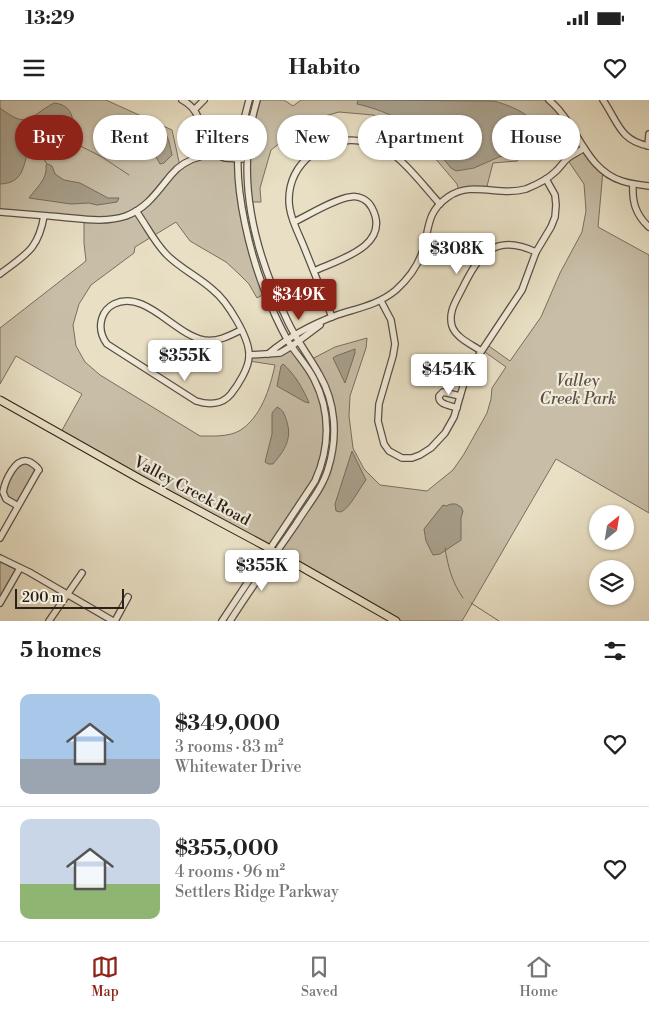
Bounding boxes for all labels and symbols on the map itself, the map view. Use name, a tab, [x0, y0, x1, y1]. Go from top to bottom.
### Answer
pin: $308K	[422, 232, 492, 275]
pin: $349K	[264, 278, 334, 321]
pin: $355K	[150, 340, 220, 382]
pin: $454K	[414, 354, 484, 396]
park label: Valley Creek Park	[540, 371, 616, 409]
street label: Valley Creek Road	[129, 451, 254, 530]
north arrow	[589, 505, 634, 550]
pin: $355K	[227, 550, 297, 592]
scale bar	[15, 586, 124, 609]

